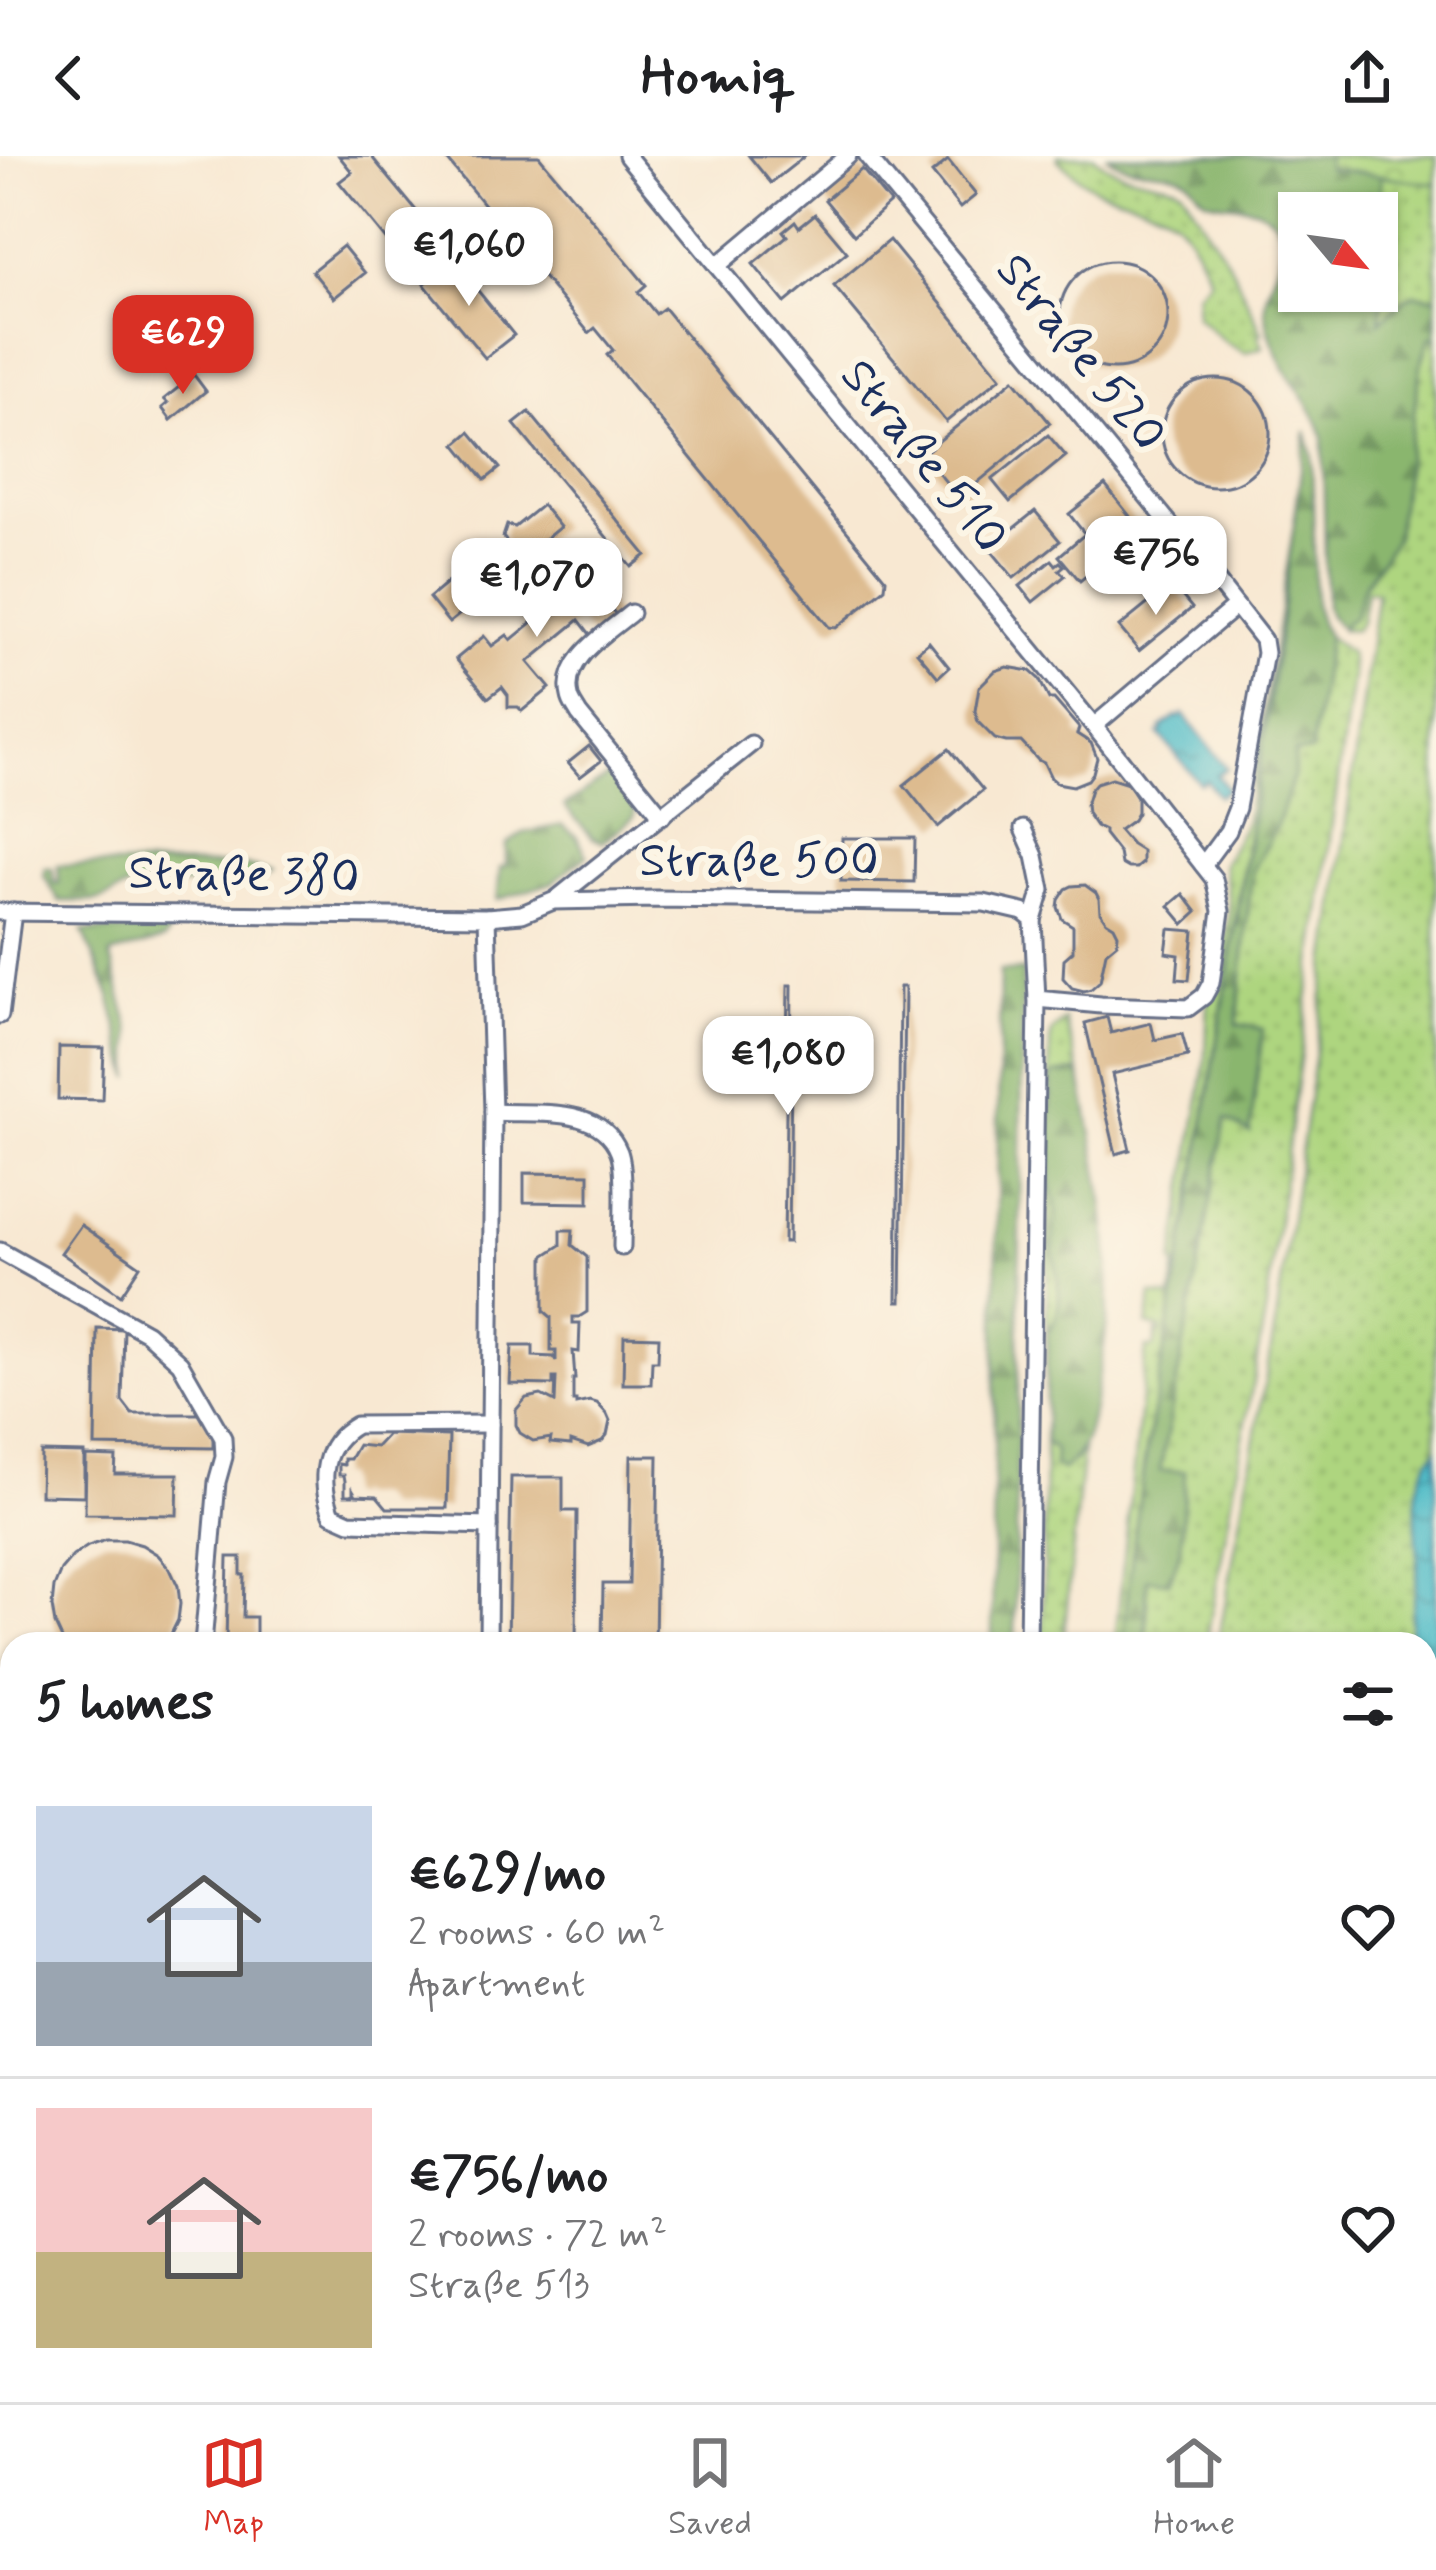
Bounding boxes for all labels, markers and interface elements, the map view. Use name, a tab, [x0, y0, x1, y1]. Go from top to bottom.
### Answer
text: Homiq	[641, 43, 795, 114]
icon: back	[36, 45, 102, 111]
icon: share	[1334, 45, 1400, 111]
north arrow	[1278, 192, 1398, 312]
map controls	[1278, 192, 1398, 312]
pin: €1,060	[371, 207, 567, 309]
text: €1,060	[412, 220, 526, 271]
street label: Straße 520	[981, 241, 1179, 465]
pin: €629	[112, 295, 254, 397]
text: €629	[140, 308, 226, 359]
street label: Straße 510	[825, 347, 1021, 567]
pin: €756	[1085, 516, 1227, 618]
text: €756	[1112, 529, 1200, 580]
pin: €1,070	[439, 538, 635, 640]
text: €1,070	[478, 551, 596, 602]
street label: Straße 500	[639, 830, 879, 893]
street label: Straße 380	[128, 842, 360, 910]
pin: €1,080	[690, 1016, 886, 1118]
text: €1,080	[730, 1029, 846, 1080]
text: 5 homes	[36, 1671, 214, 1737]
icon: filters	[1335, 1671, 1401, 1737]
text: €629/mo	[408, 1842, 606, 1908]
icon: home	[132, 1854, 276, 1998]
icon: heart	[1335, 1893, 1401, 1959]
text: 2 rooms · 60 m²	[408, 1908, 665, 1959]
text: Apartment	[408, 1959, 585, 2010]
text: €756/mo	[408, 2144, 608, 2210]
icon: home	[132, 2156, 276, 2300]
icon: heart	[1335, 2195, 1401, 2261]
text: 2 rooms · 72 m²	[408, 2210, 667, 2261]
text: Straße 513	[408, 2261, 590, 2312]
tab: Map	[201, 2430, 267, 2546]
tab: Saved	[668, 2430, 752, 2546]
tab: Home	[1153, 2430, 1235, 2546]

